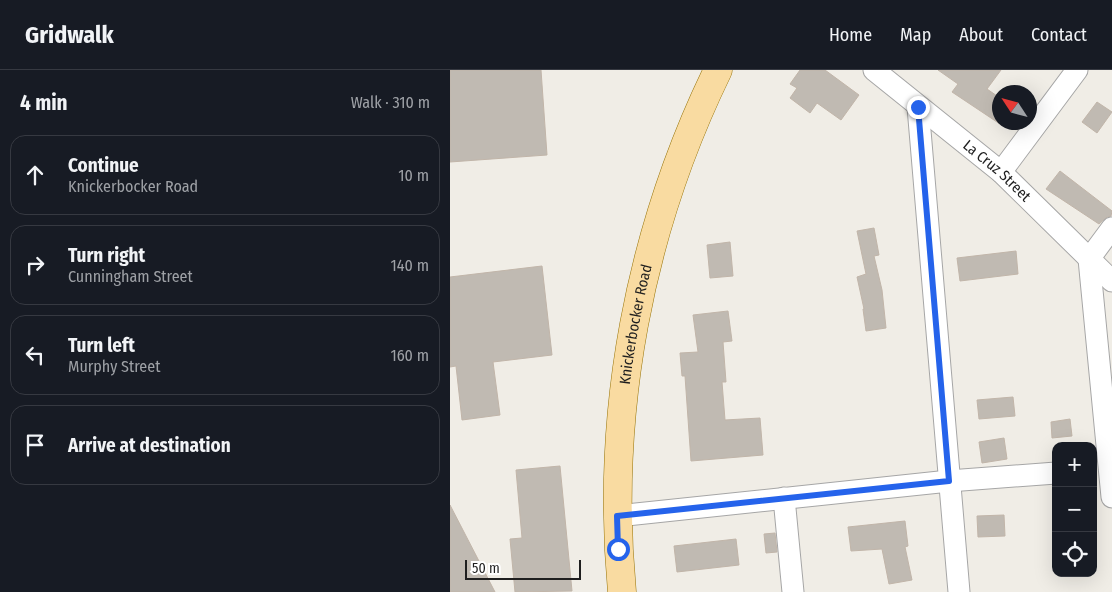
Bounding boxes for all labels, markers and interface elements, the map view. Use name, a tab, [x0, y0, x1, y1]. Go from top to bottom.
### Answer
text: Gridwalk	[25, 21, 114, 49]
text: Home	[829, 24, 872, 46]
text: Map	[900, 24, 931, 46]
text: About	[959, 24, 1003, 46]
text: Contact	[1031, 24, 1087, 46]
north arrow	[992, 85, 1037, 130]
text: 4 min	[20, 90, 68, 116]
text: Walk · 310 m	[351, 93, 430, 112]
route end	[907, 96, 930, 119]
street label: La Cruz Street	[959, 136, 1035, 205]
text: Continue	[68, 154, 139, 177]
icon: ahead	[21, 161, 49, 189]
text: 10 m	[398, 166, 429, 185]
text: Knickerbocker Road	[68, 177, 198, 196]
text: Turn right	[68, 244, 145, 267]
icon: right	[21, 251, 49, 279]
text: 140 m	[391, 256, 429, 275]
street label: Knickerbocker Road	[616, 262, 656, 386]
text: Cunningham Street	[68, 267, 193, 286]
text: Turn left	[68, 334, 135, 357]
icon: left	[21, 341, 49, 369]
text: 160 m	[390, 346, 429, 365]
text: Murphy Street	[68, 357, 160, 376]
icon: arrive	[21, 431, 49, 459]
text: Arrive at destination	[68, 434, 231, 457]
map controls	[1052, 442, 1097, 577]
button: +	[1052, 442, 1097, 487]
button: −	[1052, 487, 1097, 532]
button: locate	[1052, 532, 1097, 577]
route start	[607, 538, 630, 561]
scale bar	[465, 557, 581, 580]
text: 50 m	[472, 560, 500, 577]

